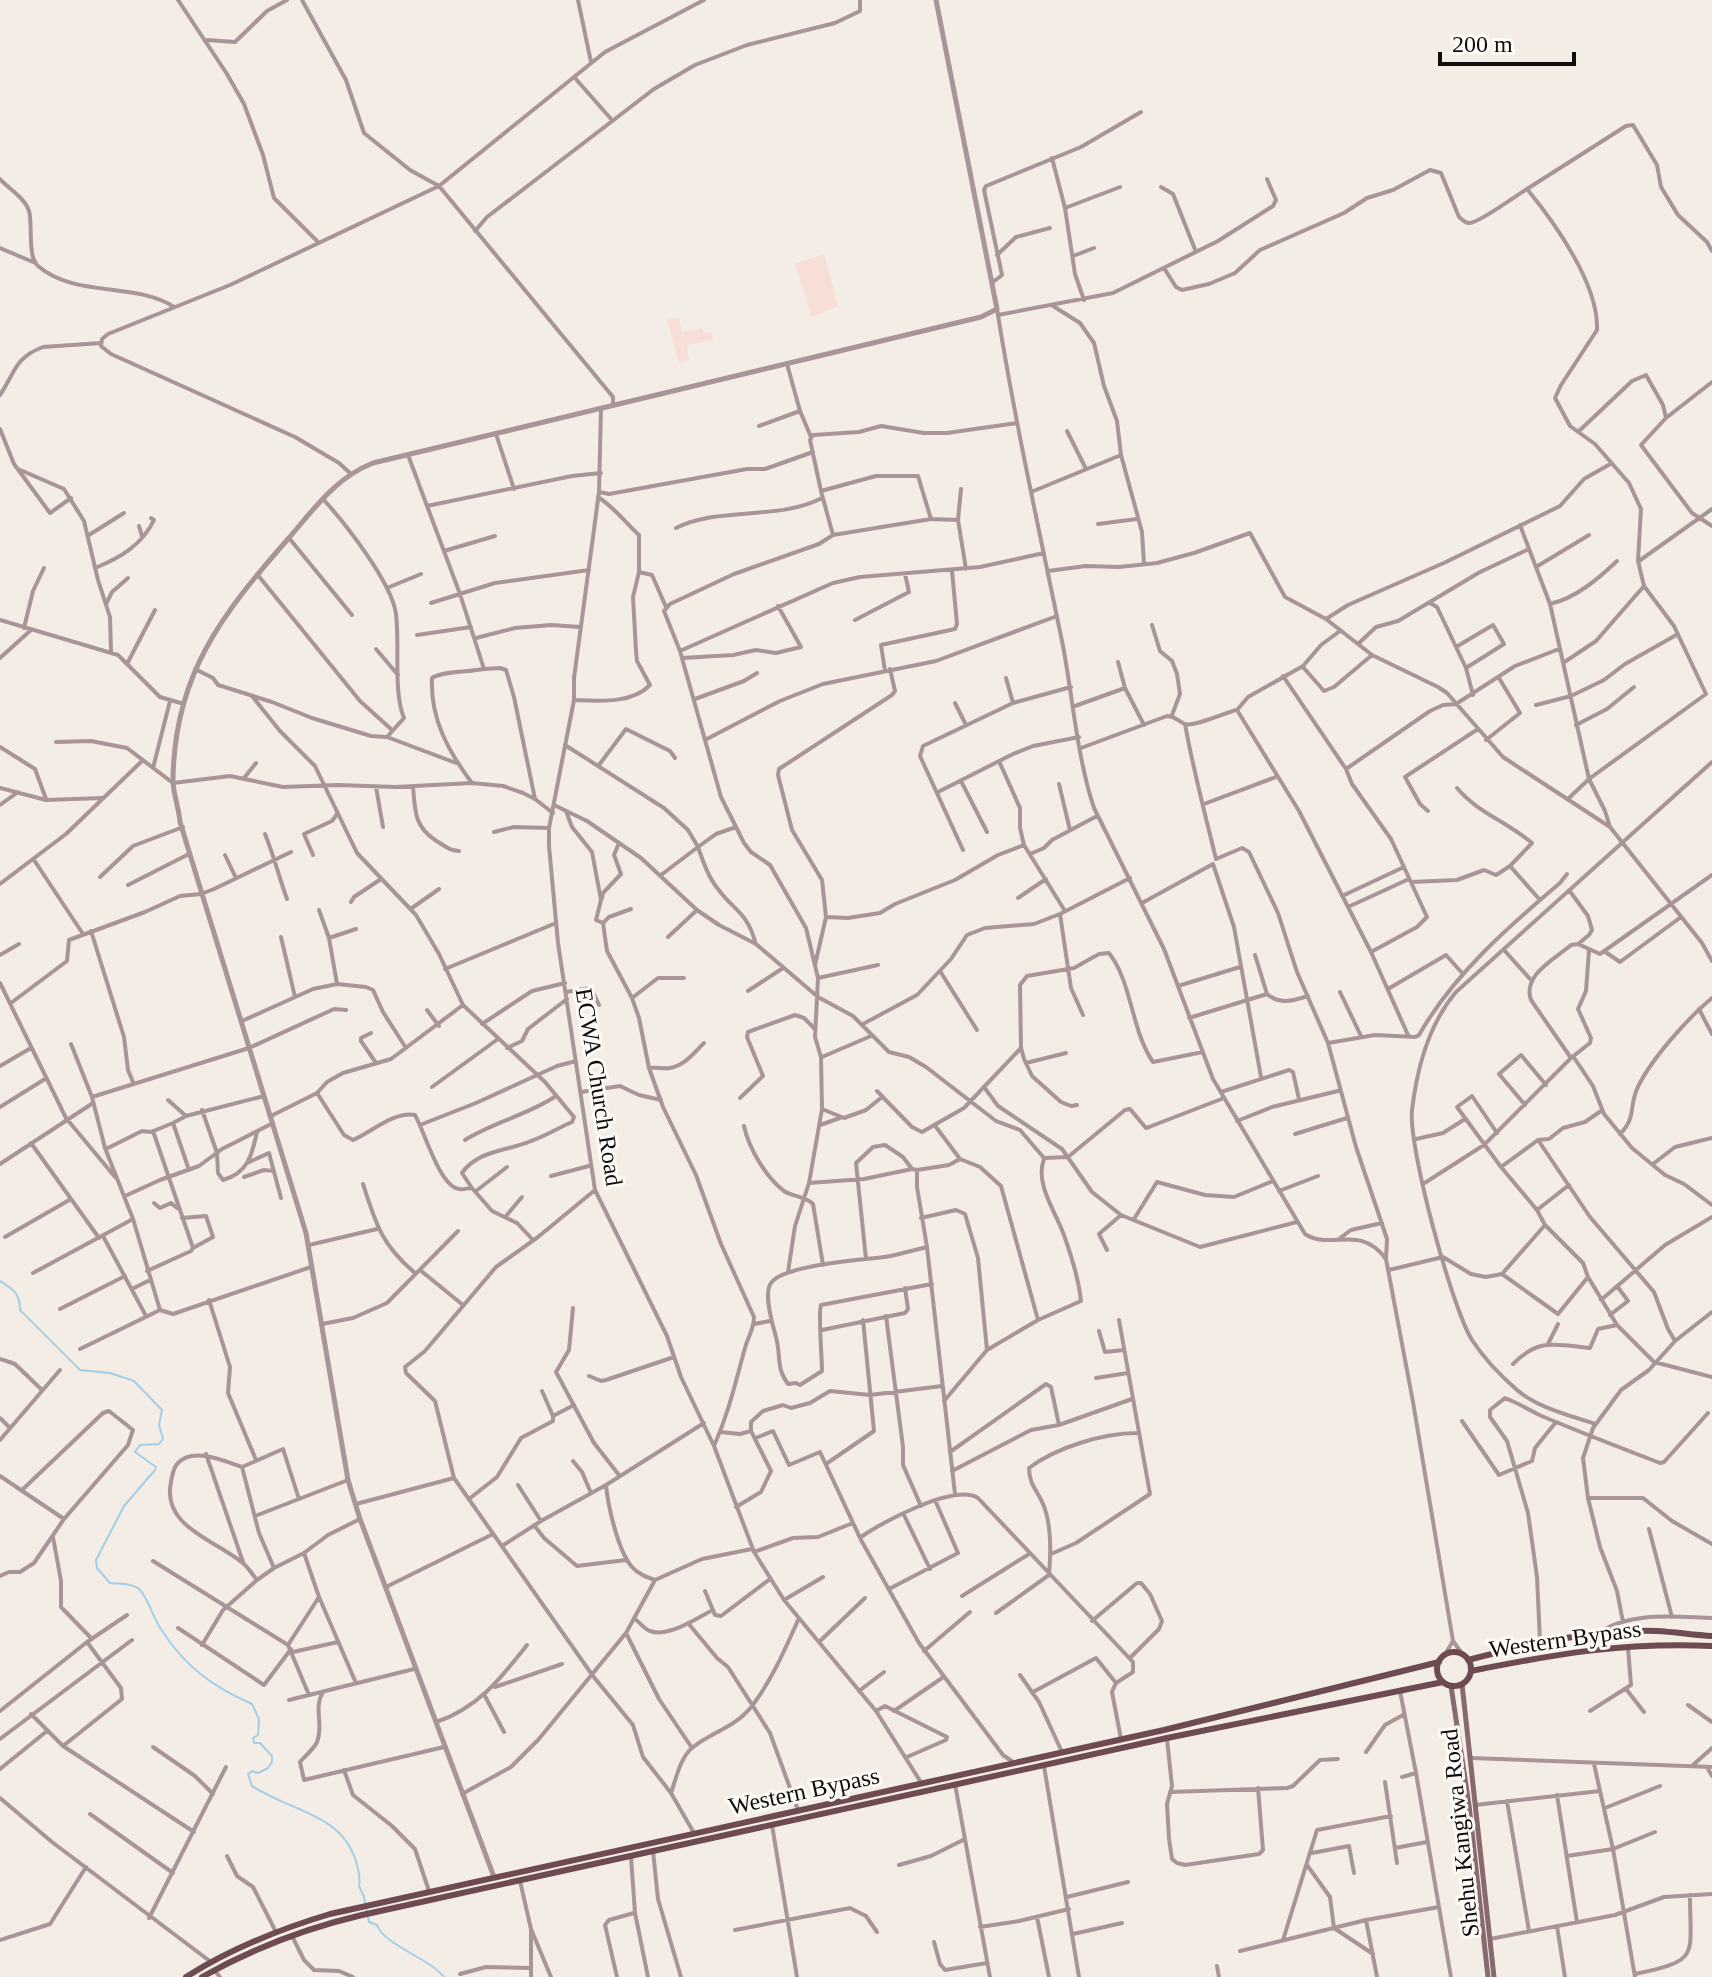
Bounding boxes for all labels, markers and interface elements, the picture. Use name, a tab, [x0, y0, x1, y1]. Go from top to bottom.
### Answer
scale bar	[1440, 16, 1574, 66]
text: 200 m	[1452, 31, 1513, 57]
street label: ECWA Church Road	[571, 986, 627, 1188]
street label: Western Bypass	[1487, 1615, 1643, 1663]
street label: Shehu Kangiwa Road	[1436, 1728, 1484, 1938]
street label: Western Bypass	[726, 1762, 882, 1820]

